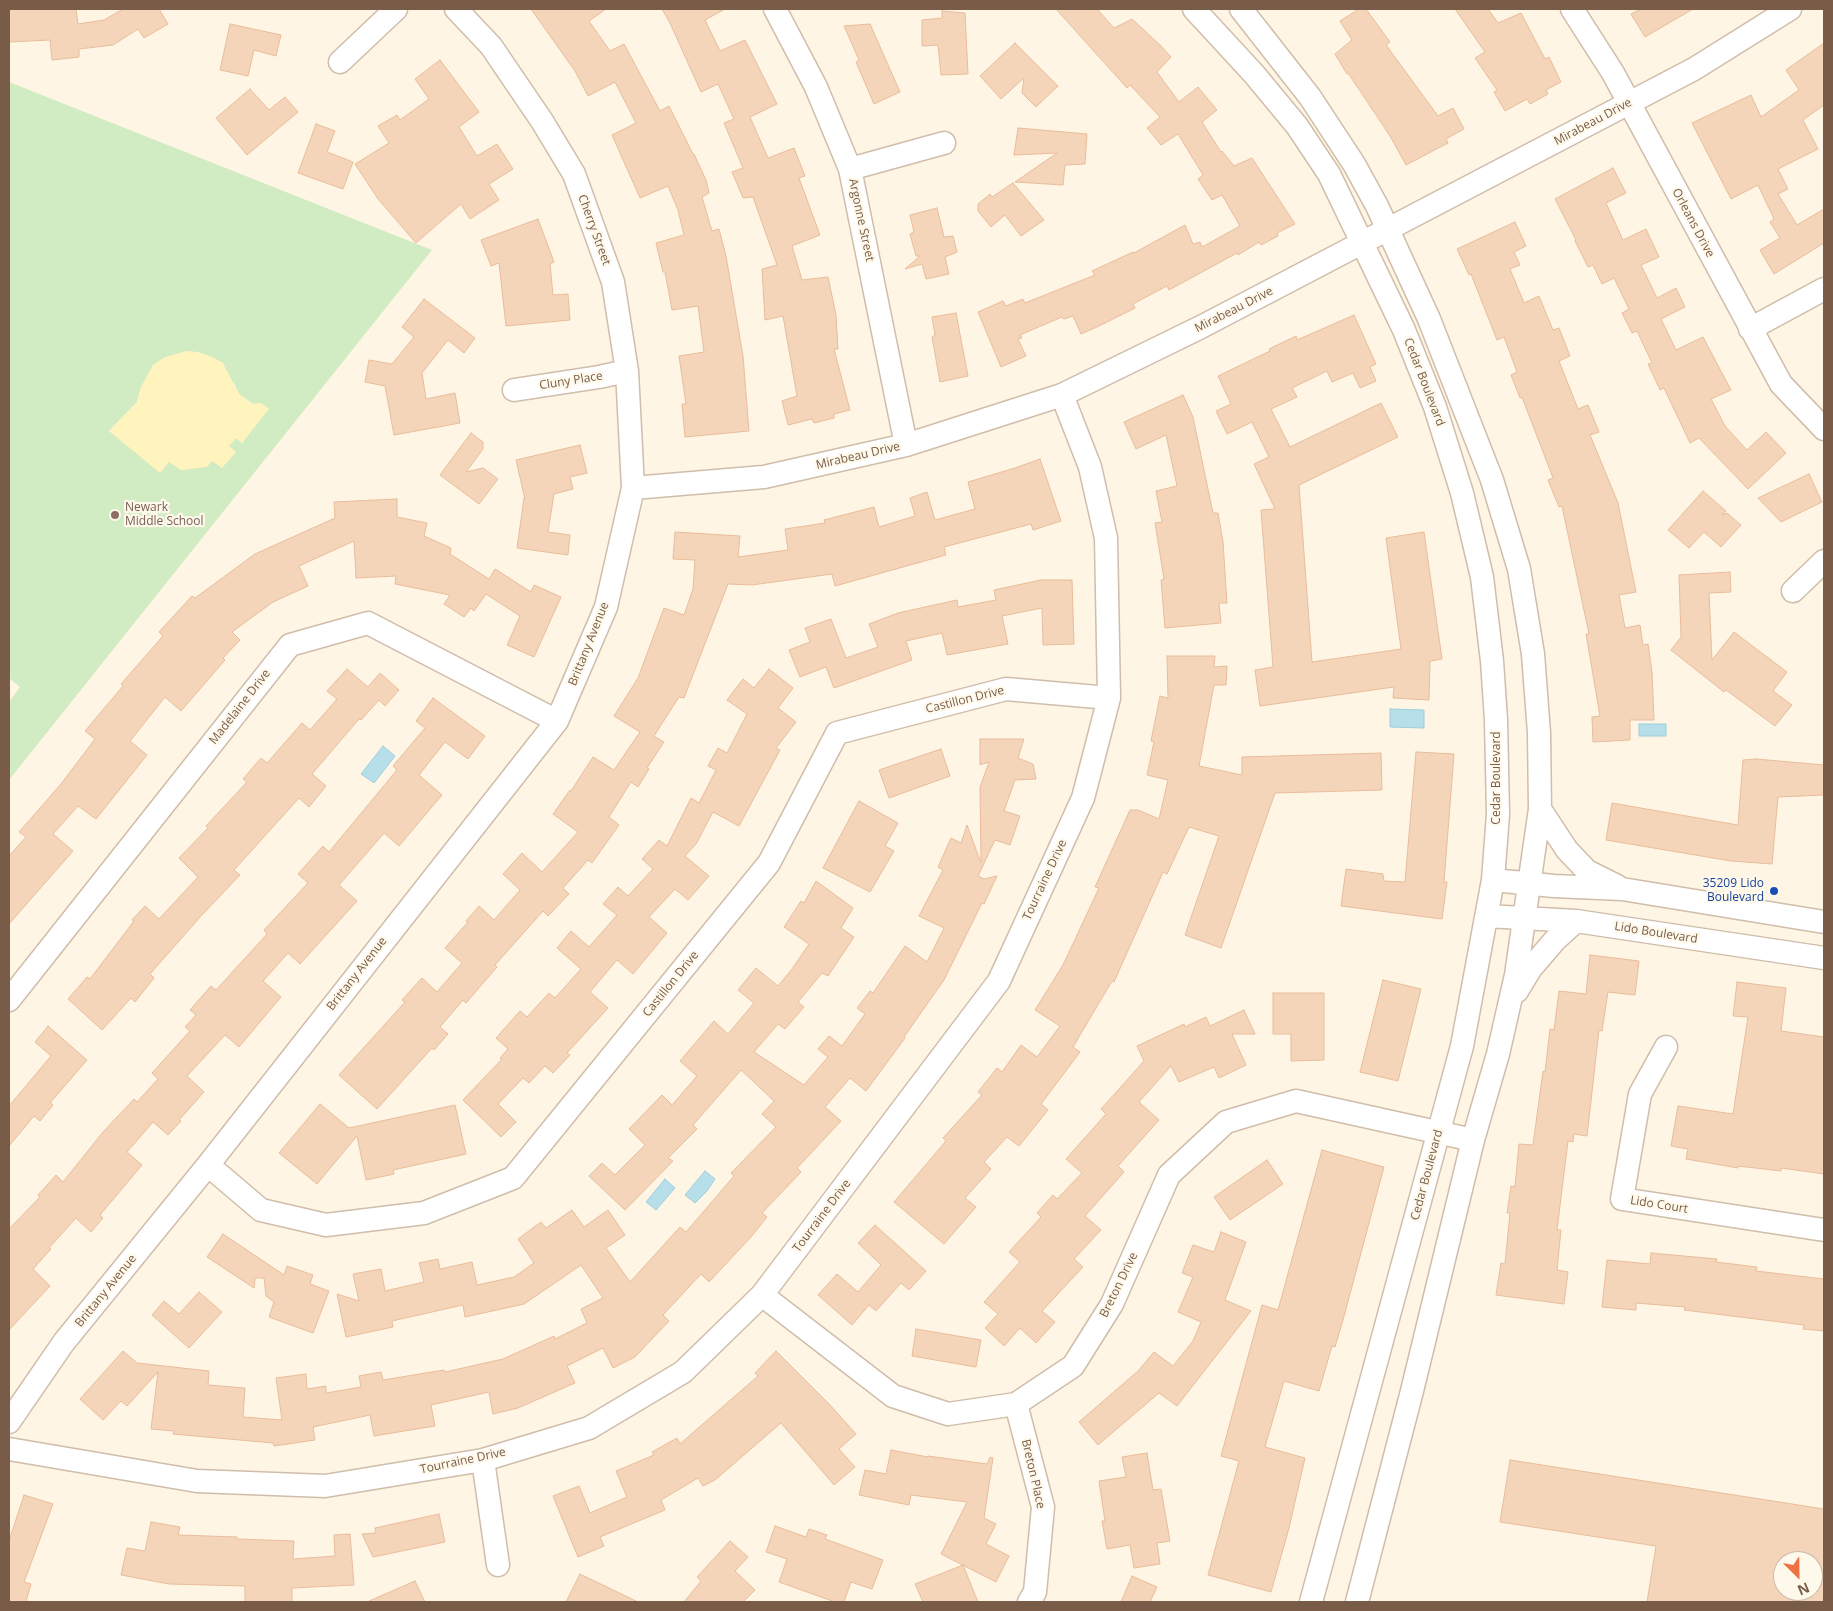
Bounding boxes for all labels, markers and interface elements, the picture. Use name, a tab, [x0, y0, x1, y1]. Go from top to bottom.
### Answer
street label: Mirabeau Drive	[1552, 95, 1634, 149]
street label: Argonne Street	[845, 177, 877, 263]
street label: Orleans Drive	[1669, 186, 1717, 260]
street label: Cherry Street	[575, 193, 613, 267]
street label: Mirabeau Drive	[1192, 284, 1276, 336]
street label: Cedar Boulevard	[1401, 336, 1447, 428]
street label: Cluny Place	[538, 369, 604, 393]
street label: Mirabeau Drive	[814, 439, 902, 473]
place label: Newark Middle School	[125, 501, 204, 529]
marker: Newark Middle School	[109, 509, 121, 521]
street label: Brittany Avenue	[566, 600, 612, 688]
street label: Madelaine Drive	[206, 667, 274, 747]
street label: Castillon Drive	[924, 683, 1006, 717]
street label: Cedar Boulevard	[1490, 731, 1504, 825]
street label: Tourraine Drive	[1020, 837, 1070, 923]
place label: 35209 Lido Boulevard	[1703, 877, 1764, 905]
marker: 35209 Lido Boulevard	[1768, 885, 1780, 897]
street label: Lido Boulevard	[1613, 919, 1699, 947]
street label: Brittany Avenue	[324, 934, 390, 1014]
street label: Castillon Drive	[640, 948, 702, 1020]
street label: Cedar Boulevard	[1408, 1128, 1446, 1222]
street label: Tourraine Drive	[790, 1177, 854, 1255]
street label: Lido Court	[1629, 1193, 1689, 1217]
street label: Breton Drive	[1097, 1250, 1141, 1320]
street label: Brittany Avenue	[72, 1252, 140, 1330]
street label: Breton Place	[1018, 1438, 1048, 1510]
street label: Tourraine Drive	[419, 1445, 507, 1477]
north arrow	[1773, 1551, 1823, 1601]
text: N	[1795, 1578, 1813, 1600]

